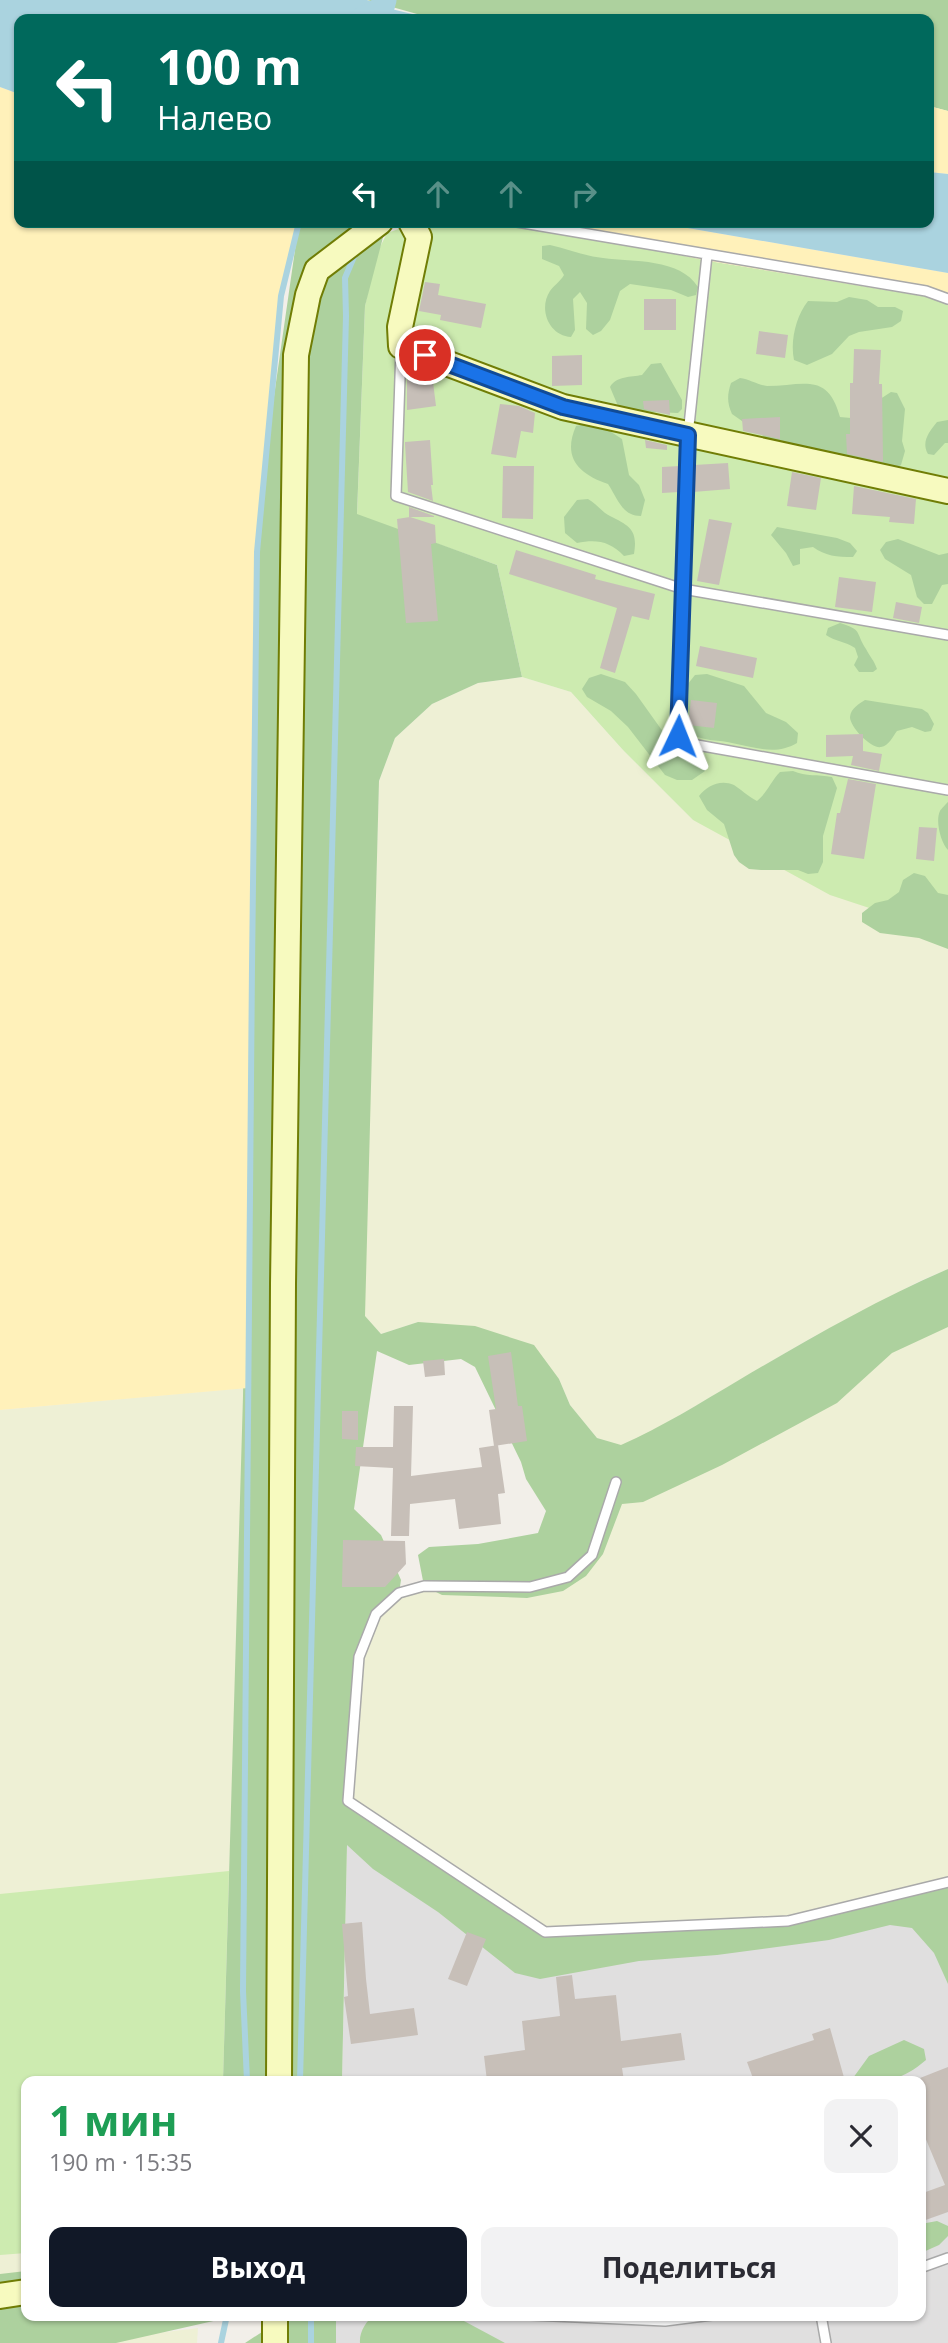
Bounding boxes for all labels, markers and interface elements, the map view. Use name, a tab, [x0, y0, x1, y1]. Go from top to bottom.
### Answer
text: 100 m	[157, 33, 302, 99]
icon: left	[42, 42, 133, 133]
text: Налево	[157, 96, 272, 139]
icon: left	[346, 175, 384, 213]
icon: ahead	[419, 175, 457, 213]
icon: ahead	[492, 175, 530, 213]
icon: right	[565, 175, 603, 213]
pin	[395, 325, 455, 385]
icon: arrive	[406, 336, 444, 374]
position arrow	[641, 699, 715, 773]
text: 1 мин	[49, 2091, 177, 2148]
button: close	[824, 2099, 898, 2173]
text: 190 m · 15:35	[49, 2146, 192, 2178]
button: Выход	[49, 2227, 467, 2307]
button: Поделиться	[481, 2227, 898, 2307]

